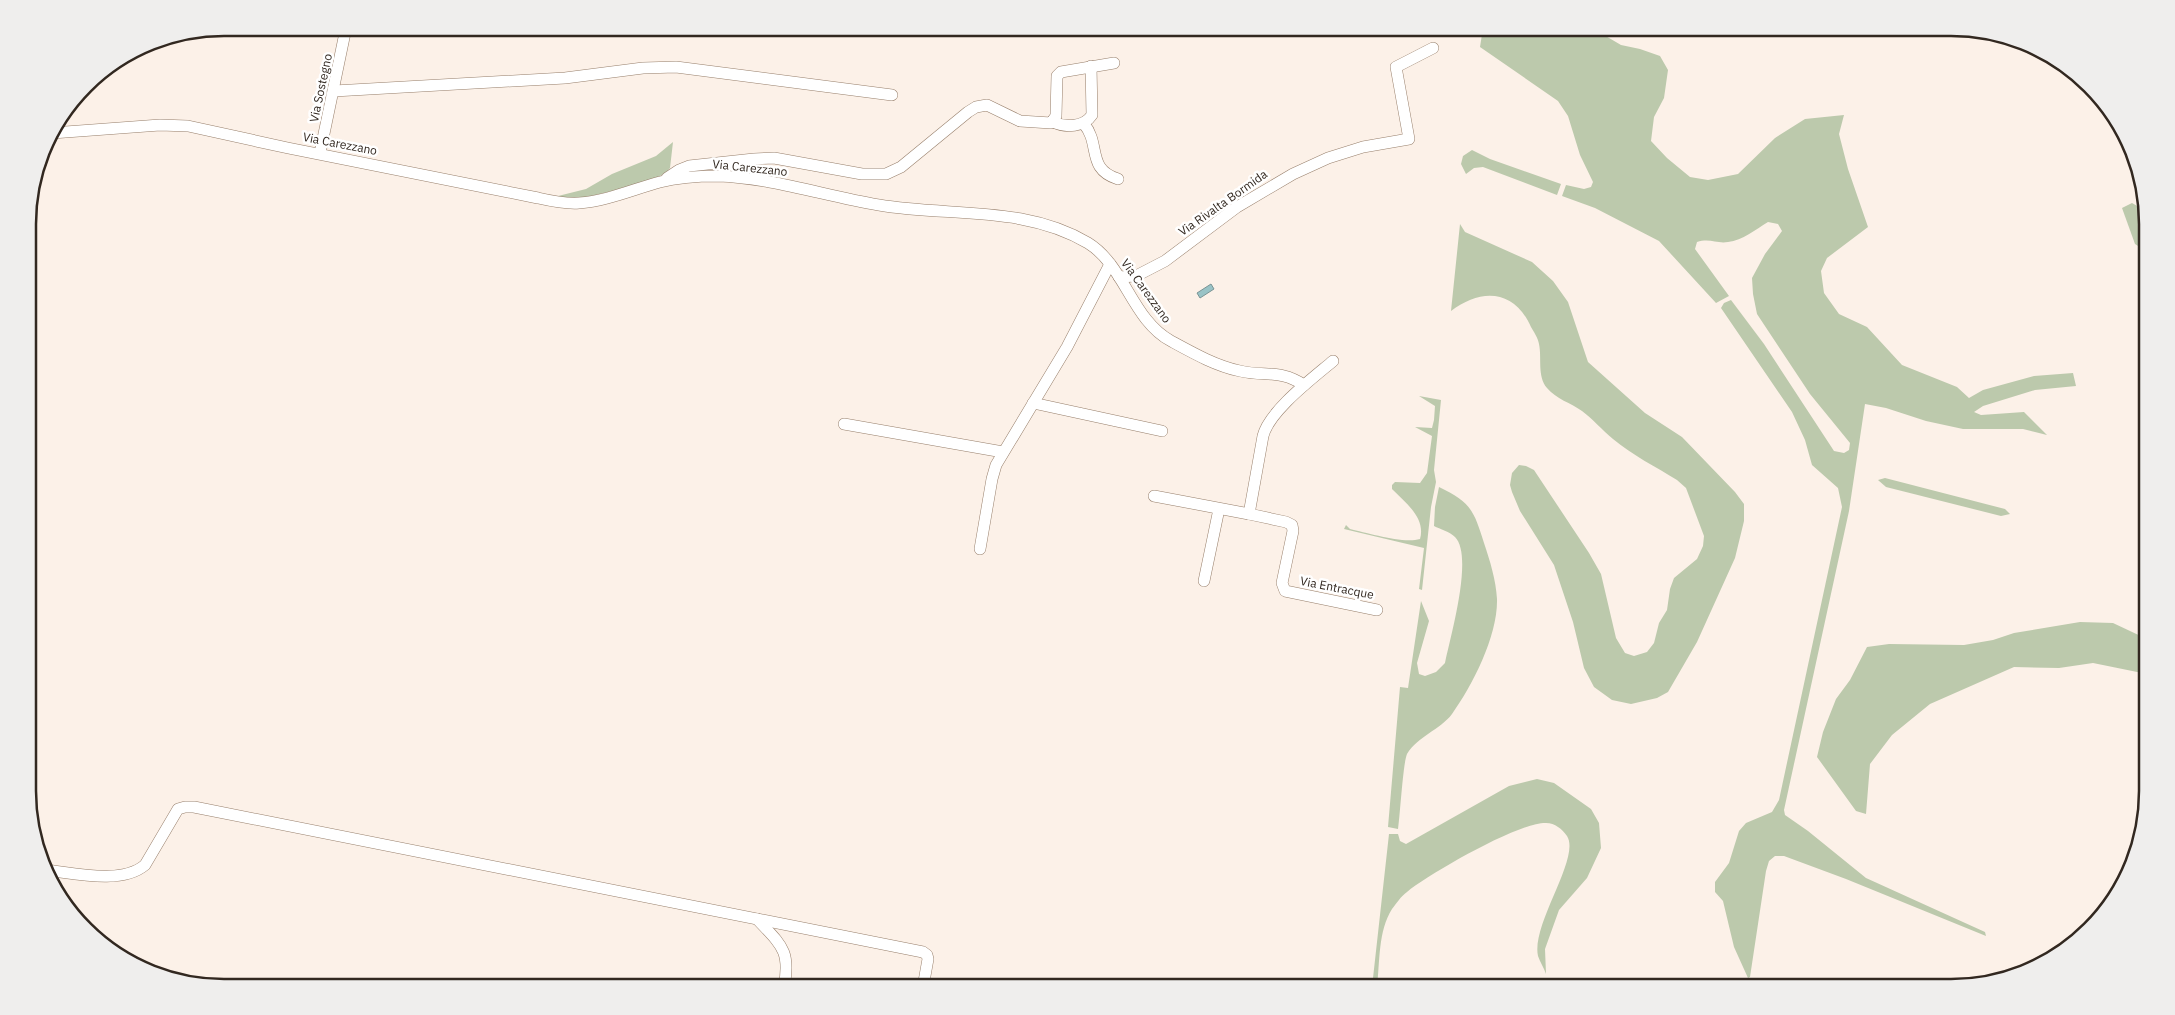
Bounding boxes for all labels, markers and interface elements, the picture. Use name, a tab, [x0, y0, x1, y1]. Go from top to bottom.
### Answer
street label: Via Sostegno	[306, 52, 335, 124]
street label: Via Carezzano	[302, 129, 379, 158]
street label: Via Carezzano	[712, 156, 789, 179]
street label: Via Rivalta Bormida	[1175, 166, 1270, 239]
street label: Via Carezzano	[1118, 256, 1175, 326]
street label: Via Entracque	[1299, 573, 1376, 602]

